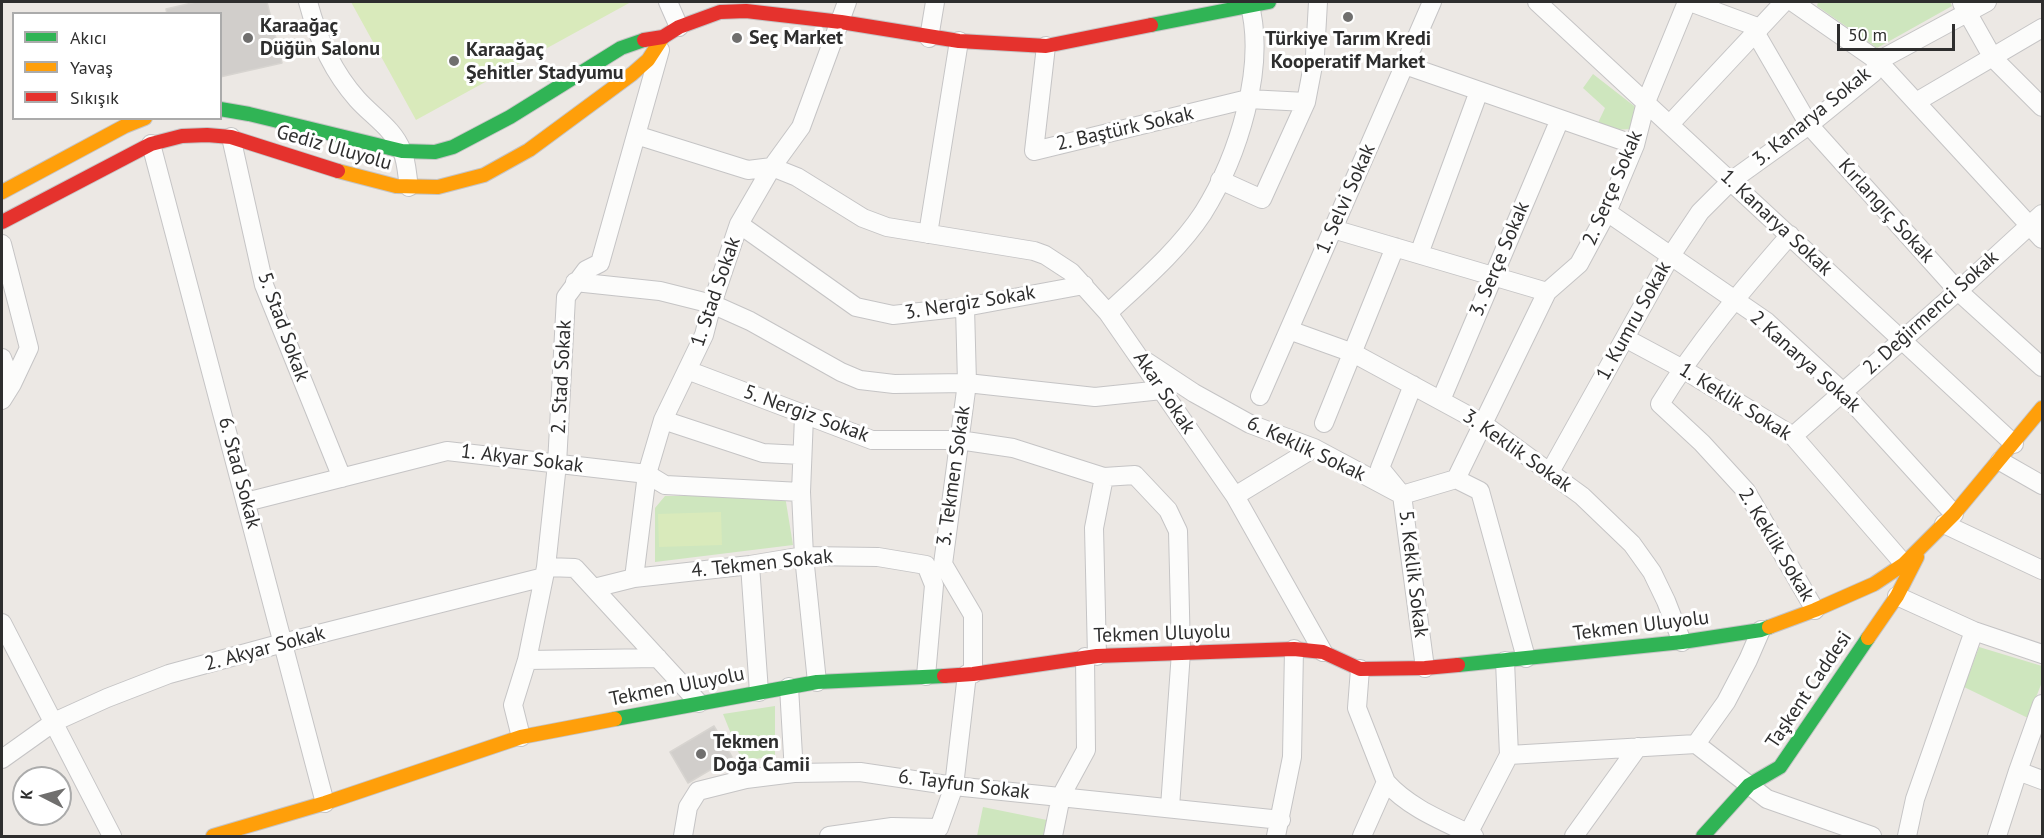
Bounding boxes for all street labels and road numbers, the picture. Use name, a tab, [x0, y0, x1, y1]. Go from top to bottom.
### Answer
street label: 3. Kanarya Sokak	[1748, 62, 1876, 172]
street label: 2. Baştürk Sokak	[1054, 102, 1196, 156]
street label: Gediz Uluyolu	[274, 120, 394, 176]
street label: 2. Serçe Sokak	[1578, 127, 1648, 249]
street label: 1. Selvi Sokak	[1311, 140, 1381, 258]
street label: Kırlangıç Sokak	[1833, 154, 1939, 268]
street label: 1. Kanarya Sokak	[1715, 165, 1837, 281]
street label: 3. Serçe Sokak	[1465, 198, 1535, 320]
street label: 1. Stad Sokak	[686, 234, 746, 350]
street label: 2. Değirmenci Sokak	[1858, 246, 2004, 380]
street label: 1. Kumru Sokak	[1591, 257, 1677, 385]
street label: 5. Stad Sokak	[252, 269, 314, 385]
street label: 3. Nergiz Sokak	[903, 281, 1037, 325]
street label: 2 Kanarya Sokak	[1745, 306, 1865, 418]
street label: 2. Stad Sokak	[547, 319, 577, 435]
street label: Akar Sokak	[1128, 347, 1200, 439]
street label: 1. Keklik Sokak	[1674, 358, 1796, 446]
street label: 5. Nergiz Sokak	[740, 380, 872, 448]
street label: 3. Tekmen Sokak	[932, 404, 976, 548]
street label: 3. Keklik Sokak	[1458, 404, 1576, 498]
street label: 6. Keklik Sokak	[1243, 411, 1369, 487]
street label: 6. Stad Sokak	[213, 415, 265, 531]
street label: 1. Akyar Sokak	[459, 440, 585, 478]
street label: 2. Keklik Sokak	[1733, 484, 1819, 606]
street label: 5. Keklik Sokak	[1393, 509, 1433, 639]
street label: 4. Tekmen Sokak	[690, 545, 834, 583]
street label: Tekmen Uluyolu	[1572, 606, 1710, 646]
street label: Tekmen Uluyolu	[1093, 620, 1231, 648]
street label: 2. Akyar Sokak	[202, 621, 328, 677]
street label: Taşkent Caddesi	[1761, 627, 1857, 753]
street label: Tekmen Uluyolu	[607, 662, 747, 712]
street label: 6. Tayfun Sokak	[897, 765, 1031, 805]

